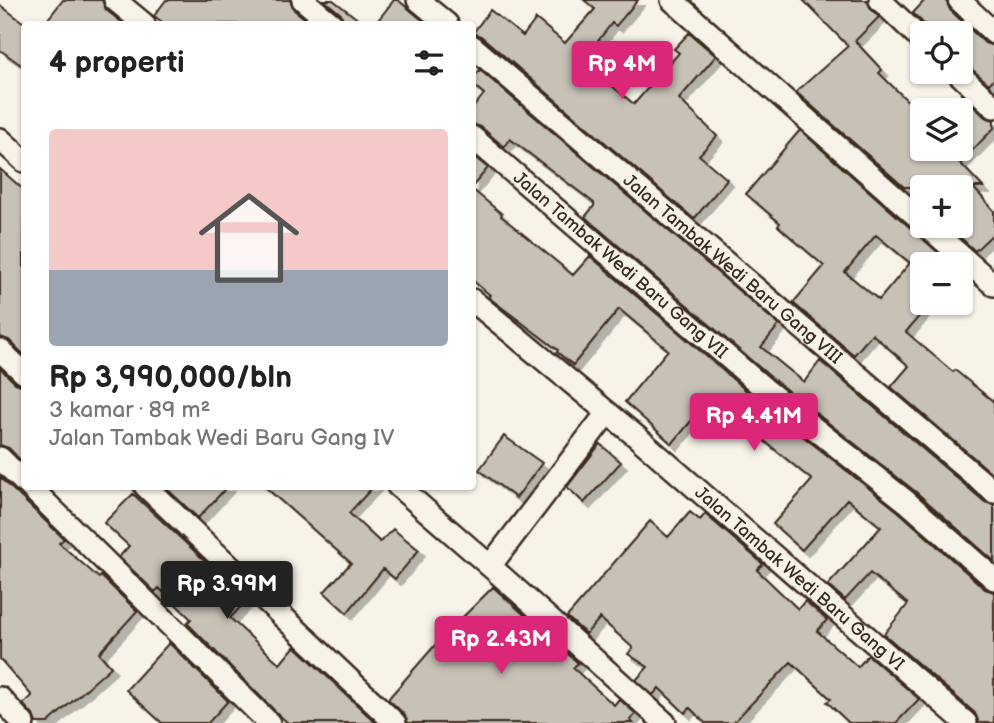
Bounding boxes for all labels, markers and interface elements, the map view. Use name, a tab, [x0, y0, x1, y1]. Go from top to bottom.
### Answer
map controls	[910, 21, 973, 315]
button: locate	[910, 21, 973, 84]
pin: Rp 4M	[573, 42, 671, 101]
icon: filters	[410, 44, 448, 82]
text: 4 properti	[49, 45, 185, 81]
text: Rp 4M	[588, 50, 656, 78]
button: layers	[910, 98, 973, 161]
street label: Jalan Tambak Wedi Baru Gang VII	[509, 167, 732, 363]
street label: Jalan Tambak Wedi Baru Gang VIII	[619, 169, 847, 368]
icon: home	[186, 175, 312, 301]
button: +	[910, 175, 973, 238]
button: −	[910, 252, 973, 315]
text: Rp 3,990,000/bln	[49, 360, 292, 396]
pin: Rp 4.41M	[682, 393, 826, 453]
text: 3 kamar · 89 m²	[49, 396, 210, 424]
text: Rp 4.41M	[706, 402, 802, 430]
text: Jalan Tambak Wedi Baru Gang IV	[49, 424, 394, 452]
street label: Jalan Tambak Wedi Baru Gang VI	[691, 482, 908, 675]
pin: Rp 3.99M	[155, 562, 299, 621]
text: Rp 3.99M	[177, 570, 277, 598]
pin: Rp 2.43M	[429, 616, 573, 676]
text: Rp 2.43M	[451, 625, 551, 653]

